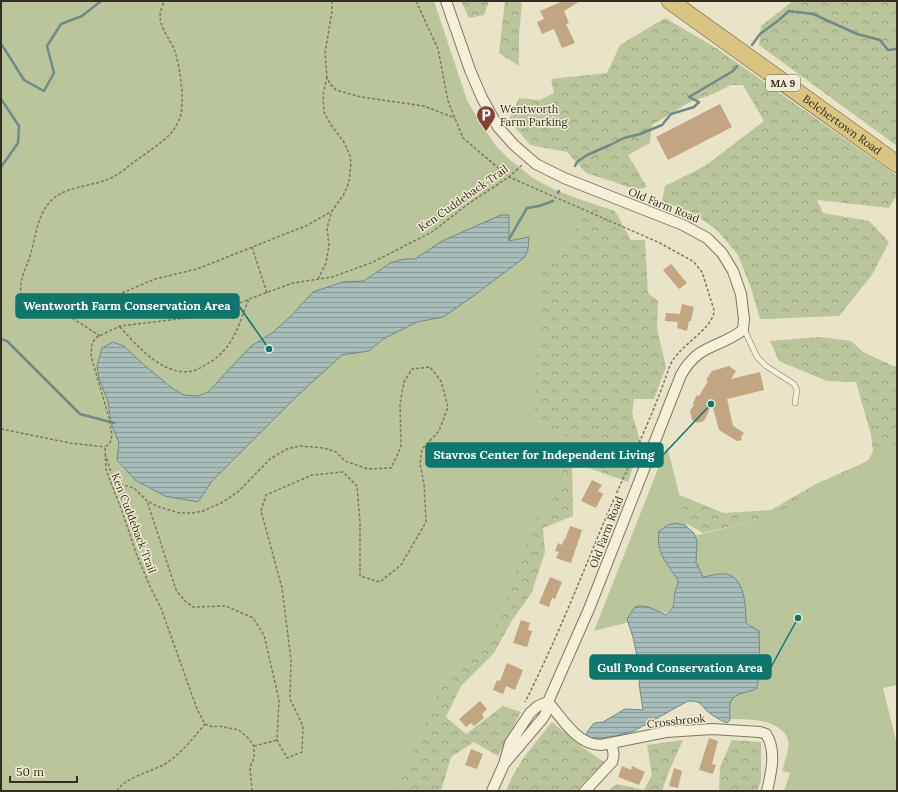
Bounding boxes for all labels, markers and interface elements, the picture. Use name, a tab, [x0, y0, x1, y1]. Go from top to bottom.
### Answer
road number: MA 9	[766, 75, 800, 91]
street label: Belchertown Road	[800, 92, 885, 158]
place label: Wentworth Farm Parking	[500, 102, 568, 129]
parking icon: Wentworth Farm Parking	[475, 104, 497, 132]
street label: Ken Cuddeback Trail	[415, 162, 511, 234]
street label: Old Farm Road	[626, 184, 702, 226]
callout: Wentworth Farm Conservation Area	[16, 294, 239, 318]
text: Wentworth Farm Conservation Area	[23, 298, 231, 313]
callout: Stavros Center for Independent Living	[426, 443, 663, 467]
text: Stavros Center for Independent Living	[434, 447, 656, 462]
street label: Ken Cuddeback Trail	[108, 471, 160, 575]
street label: Old Farm Road	[586, 494, 626, 570]
callout: Gull Pond Conservation Area	[590, 655, 771, 679]
text: Gull Pond Conservation Area	[597, 660, 764, 675]
street label: Crossbrook	[646, 711, 706, 731]
scale bar	[10, 758, 77, 784]
text: 50 m	[16, 764, 44, 779]

